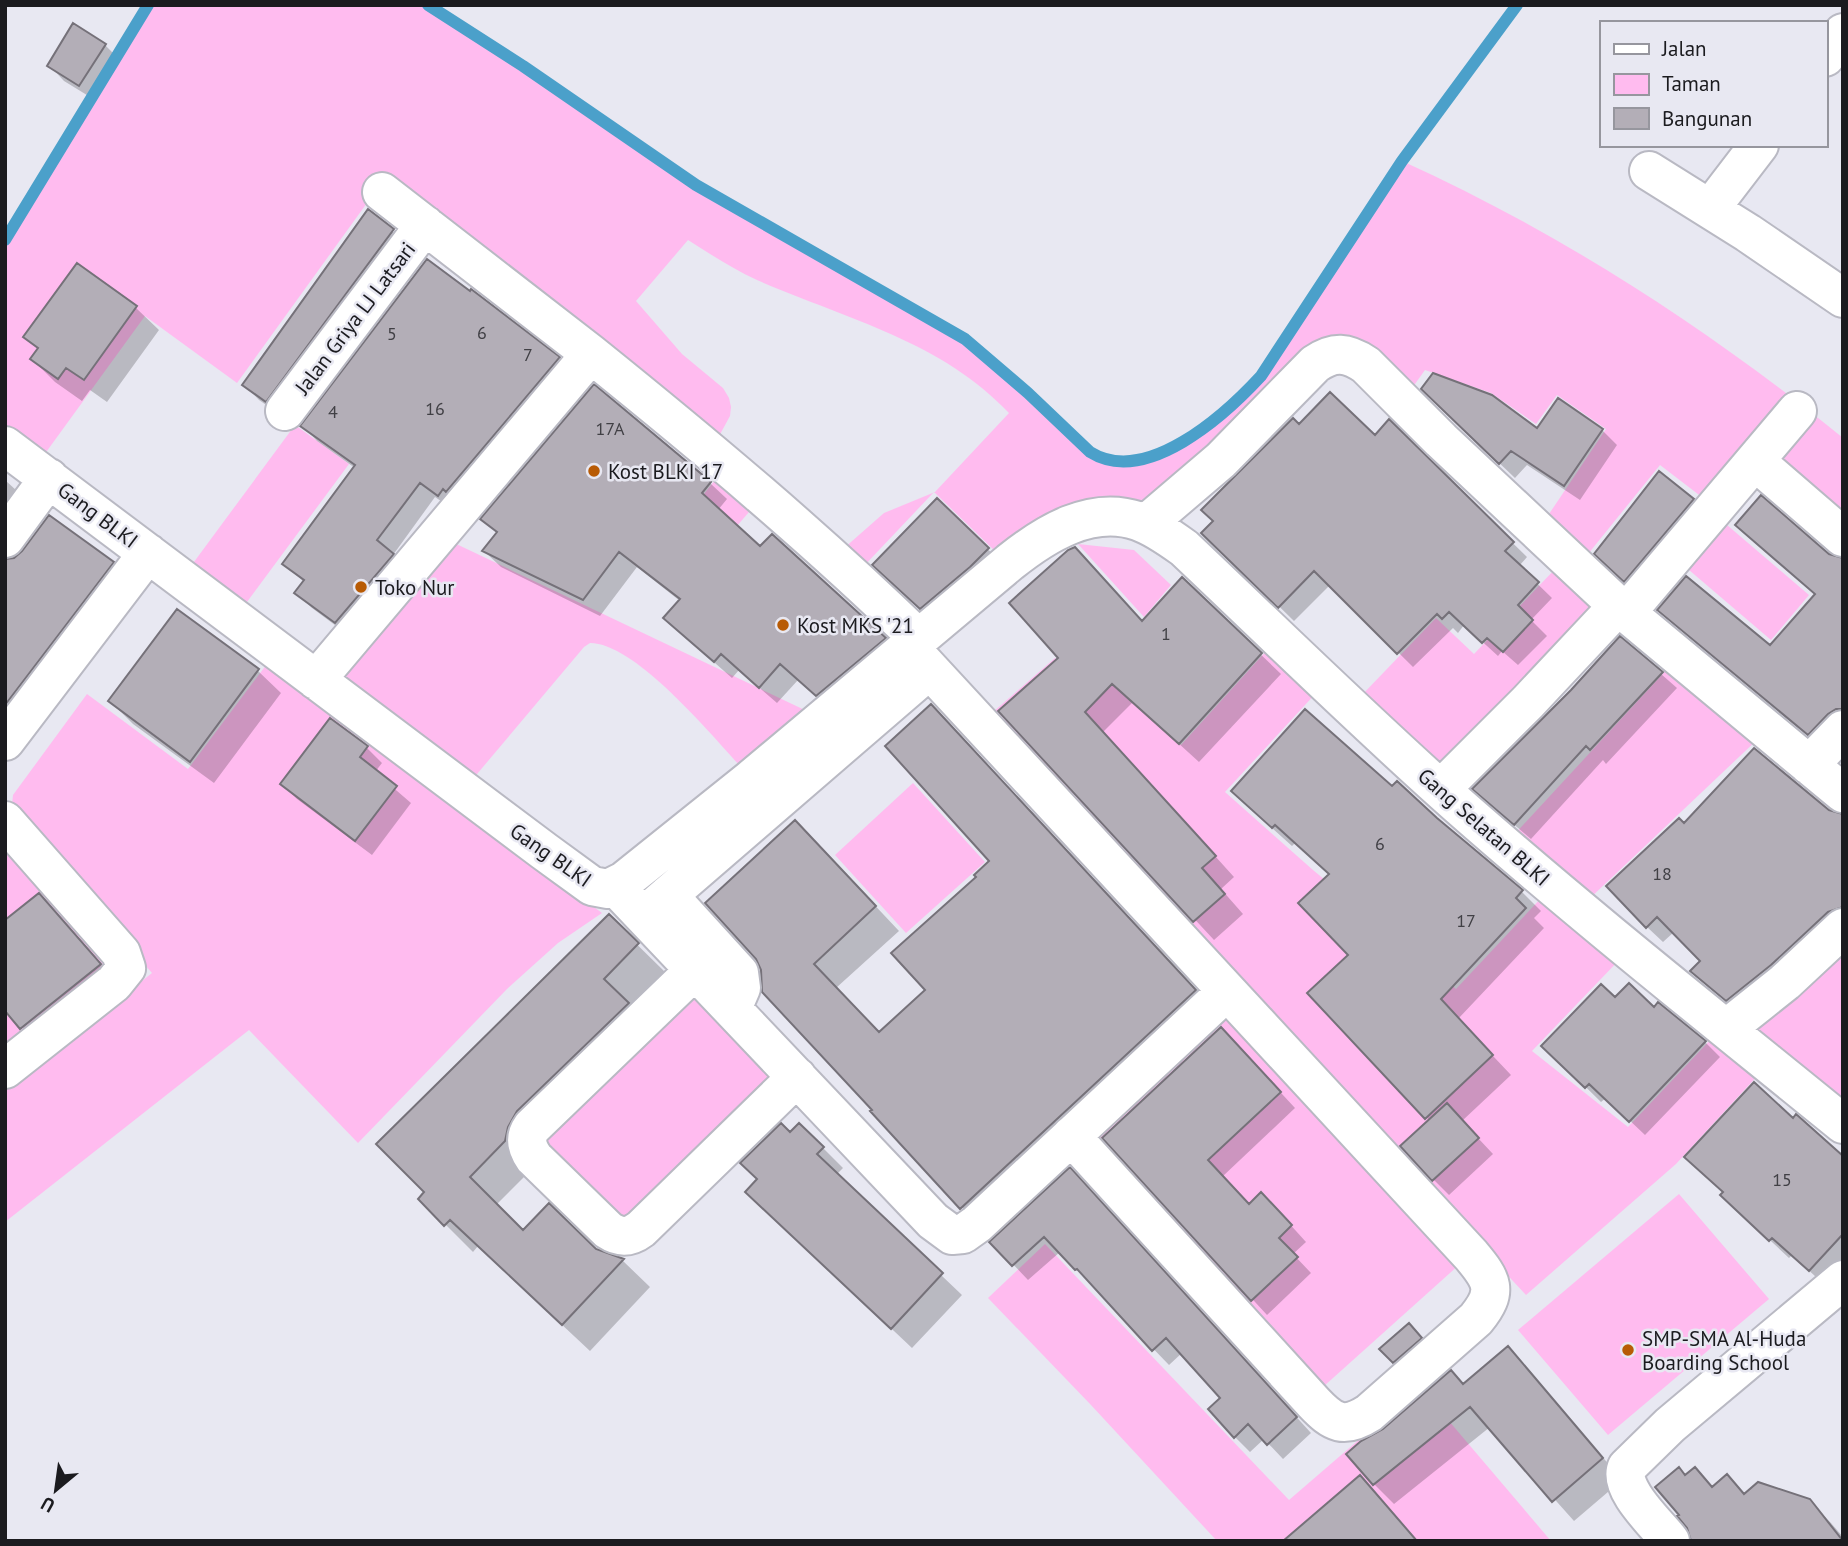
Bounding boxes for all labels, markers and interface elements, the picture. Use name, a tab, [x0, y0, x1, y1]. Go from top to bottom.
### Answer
legend	[1600, 21, 1827, 147]
text: Jalan	[1661, 35, 1707, 62]
text: Taman	[1662, 70, 1721, 97]
text: Bangunan	[1662, 105, 1752, 132]
street label: Jalan Griya LJ Latsari	[288, 236, 421, 400]
house number: 6	[477, 321, 487, 344]
house number: 5	[387, 322, 397, 345]
house number: 7	[523, 343, 533, 366]
house number: 16	[425, 397, 445, 420]
house number: 4	[328, 400, 338, 423]
house number: 17A	[595, 417, 625, 440]
place label: Kost BLKI 17	[608, 458, 723, 485]
marker: Kost BLKI 17	[586, 463, 602, 479]
street label: Gang BLKI	[52, 476, 144, 554]
place label: Toko Nur	[375, 574, 455, 601]
marker: Toko Nur	[353, 579, 369, 595]
place label: Kost MKS '21	[797, 612, 914, 639]
marker: Kost MKS '21	[775, 617, 791, 633]
house number: 1	[1161, 622, 1171, 645]
street label: Gang Selatan BLKI	[1412, 762, 1556, 892]
street label: Gang BLKI	[505, 817, 597, 893]
house number: 6	[1375, 832, 1385, 855]
house number: 18	[1652, 862, 1672, 885]
house number: 17	[1456, 909, 1476, 932]
house number: 15	[1772, 1168, 1792, 1191]
place label: SMP-SMA Al-Huda Boarding School	[1642, 1325, 1806, 1376]
marker: SMP-SMA Al-Huda Boarding School	[1620, 1342, 1636, 1358]
north arrow	[21, 1455, 91, 1525]
text: U	[37, 1491, 59, 1518]

